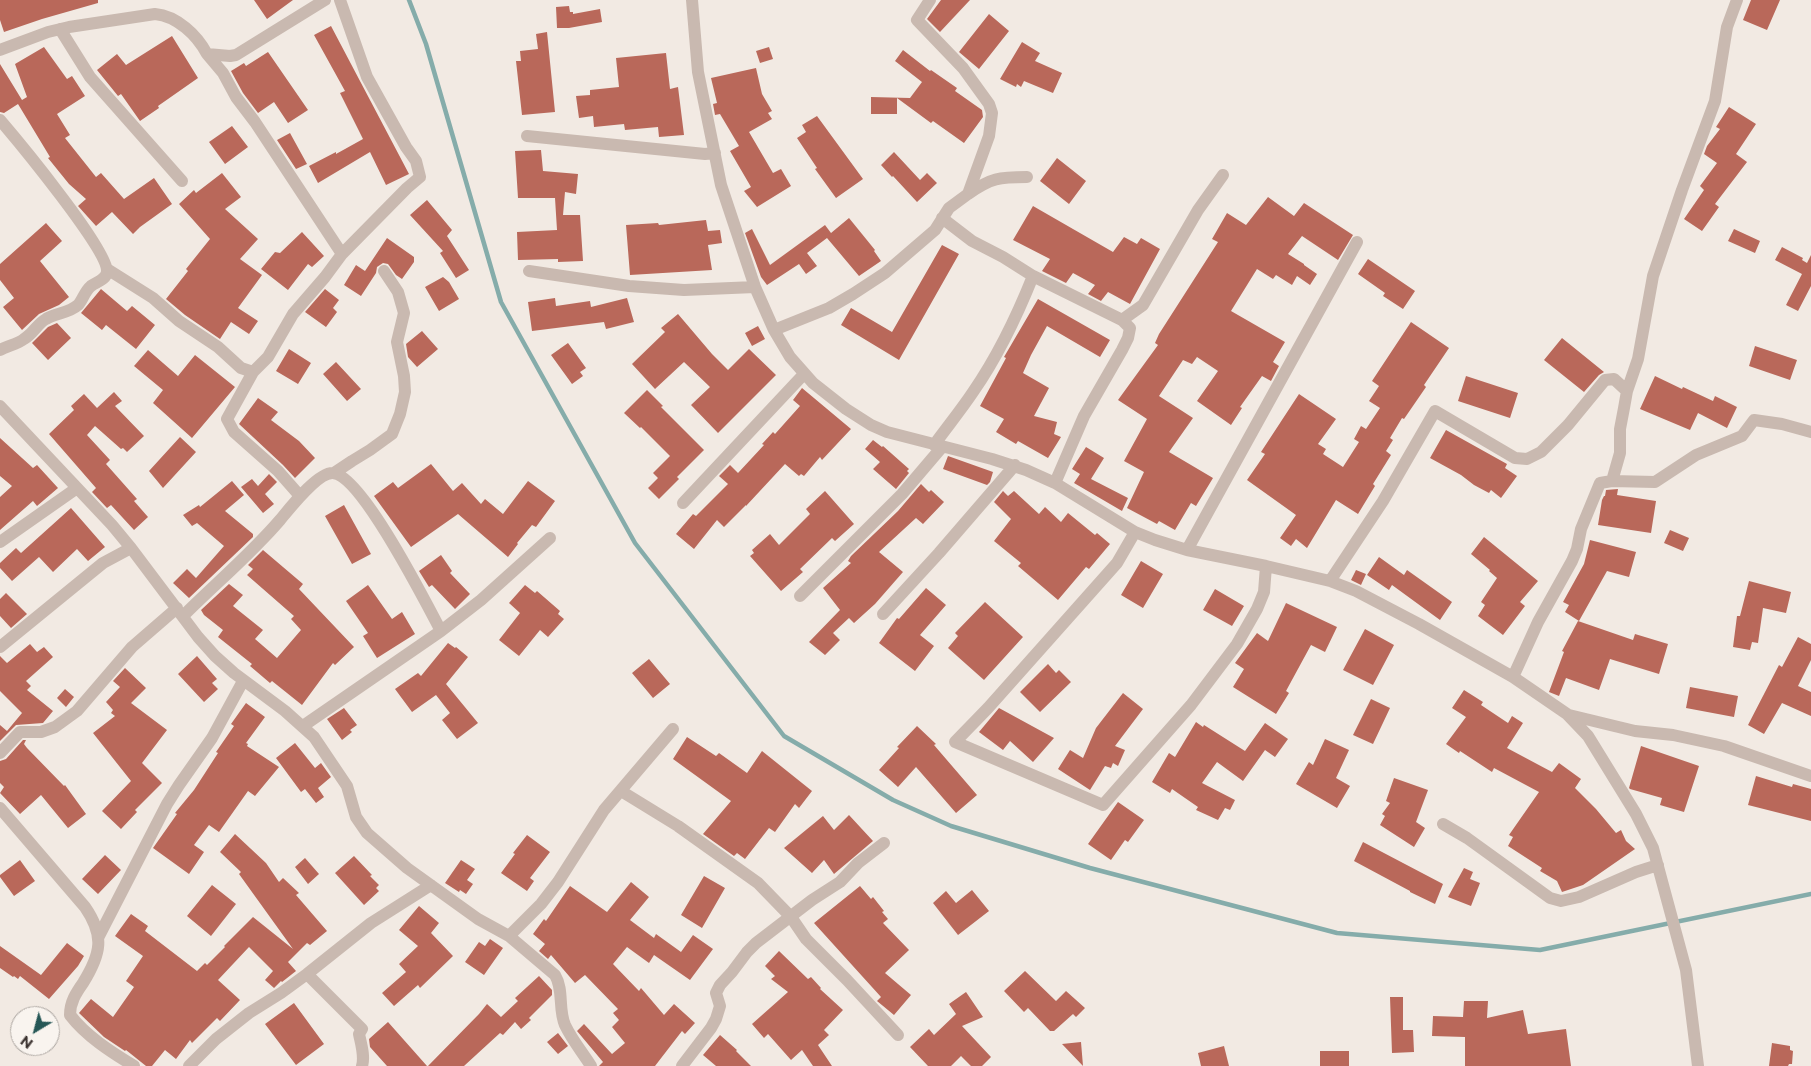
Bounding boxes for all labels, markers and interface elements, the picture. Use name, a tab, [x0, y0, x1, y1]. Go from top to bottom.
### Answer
north arrow	[10, 1006, 60, 1056]
text: N	[17, 1032, 37, 1053]

